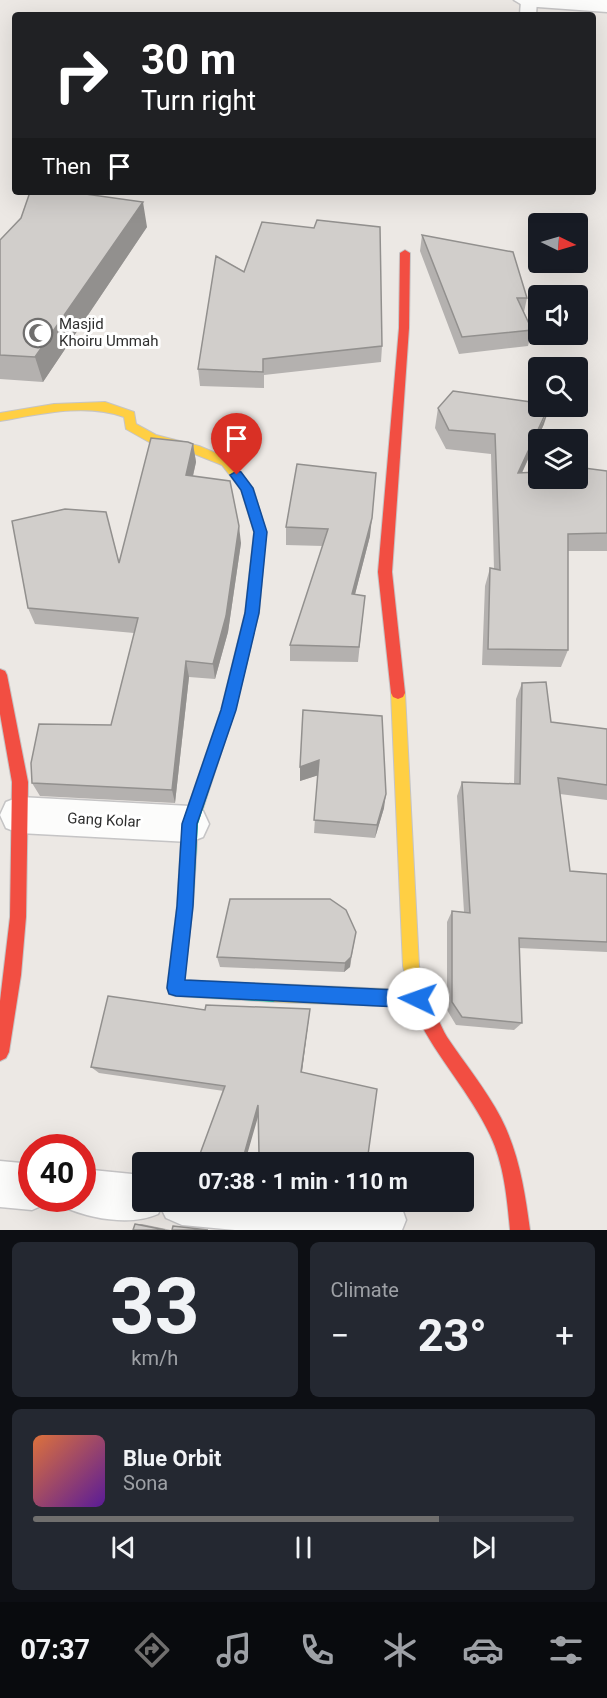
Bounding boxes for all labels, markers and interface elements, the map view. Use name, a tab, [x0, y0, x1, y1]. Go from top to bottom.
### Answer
text: 30 m	[141, 35, 236, 84]
icon: right	[42, 36, 120, 114]
text: Turn right	[141, 85, 256, 117]
icon: arrive	[103, 150, 136, 183]
text: Then	[42, 154, 91, 179]
north arrow	[528, 213, 588, 273]
map controls	[528, 213, 588, 489]
button: sound	[528, 285, 588, 345]
place label: Masjid Khoiru Ummah	[59, 315, 158, 350]
mosque icon: Masjid Khoiru Ummah	[22, 317, 54, 349]
button: search	[528, 357, 588, 417]
pin	[211, 413, 262, 475]
icon: arrive	[220, 422, 253, 455]
button: layers	[528, 429, 588, 489]
street label: Gang Kolar	[67, 809, 141, 831]
position arrow	[386, 967, 450, 1031]
speed limit sign: 40	[18, 1134, 96, 1212]
text: 07:38 · 1 min · 110 m	[198, 1169, 408, 1194]
text: 33	[110, 1261, 200, 1352]
text: Climate	[331, 1278, 399, 1302]
text: 23°	[418, 1309, 487, 1362]
text: −	[331, 1316, 349, 1355]
text: +	[555, 1316, 574, 1355]
text: km/h	[131, 1346, 178, 1370]
text: Blue Orbit	[123, 1446, 221, 1471]
text: Sona	[123, 1471, 168, 1495]
icon: previous	[107, 1531, 140, 1564]
icon: pause	[287, 1531, 320, 1564]
icon: next	[467, 1531, 500, 1564]
icon: directions	[131, 1629, 173, 1671]
icon: music	[213, 1629, 255, 1671]
icon: phone	[296, 1629, 338, 1671]
icon: climate	[379, 1629, 421, 1671]
icon: car	[462, 1629, 504, 1671]
icon: filters	[545, 1629, 587, 1671]
text: 07:37	[20, 1634, 90, 1666]

